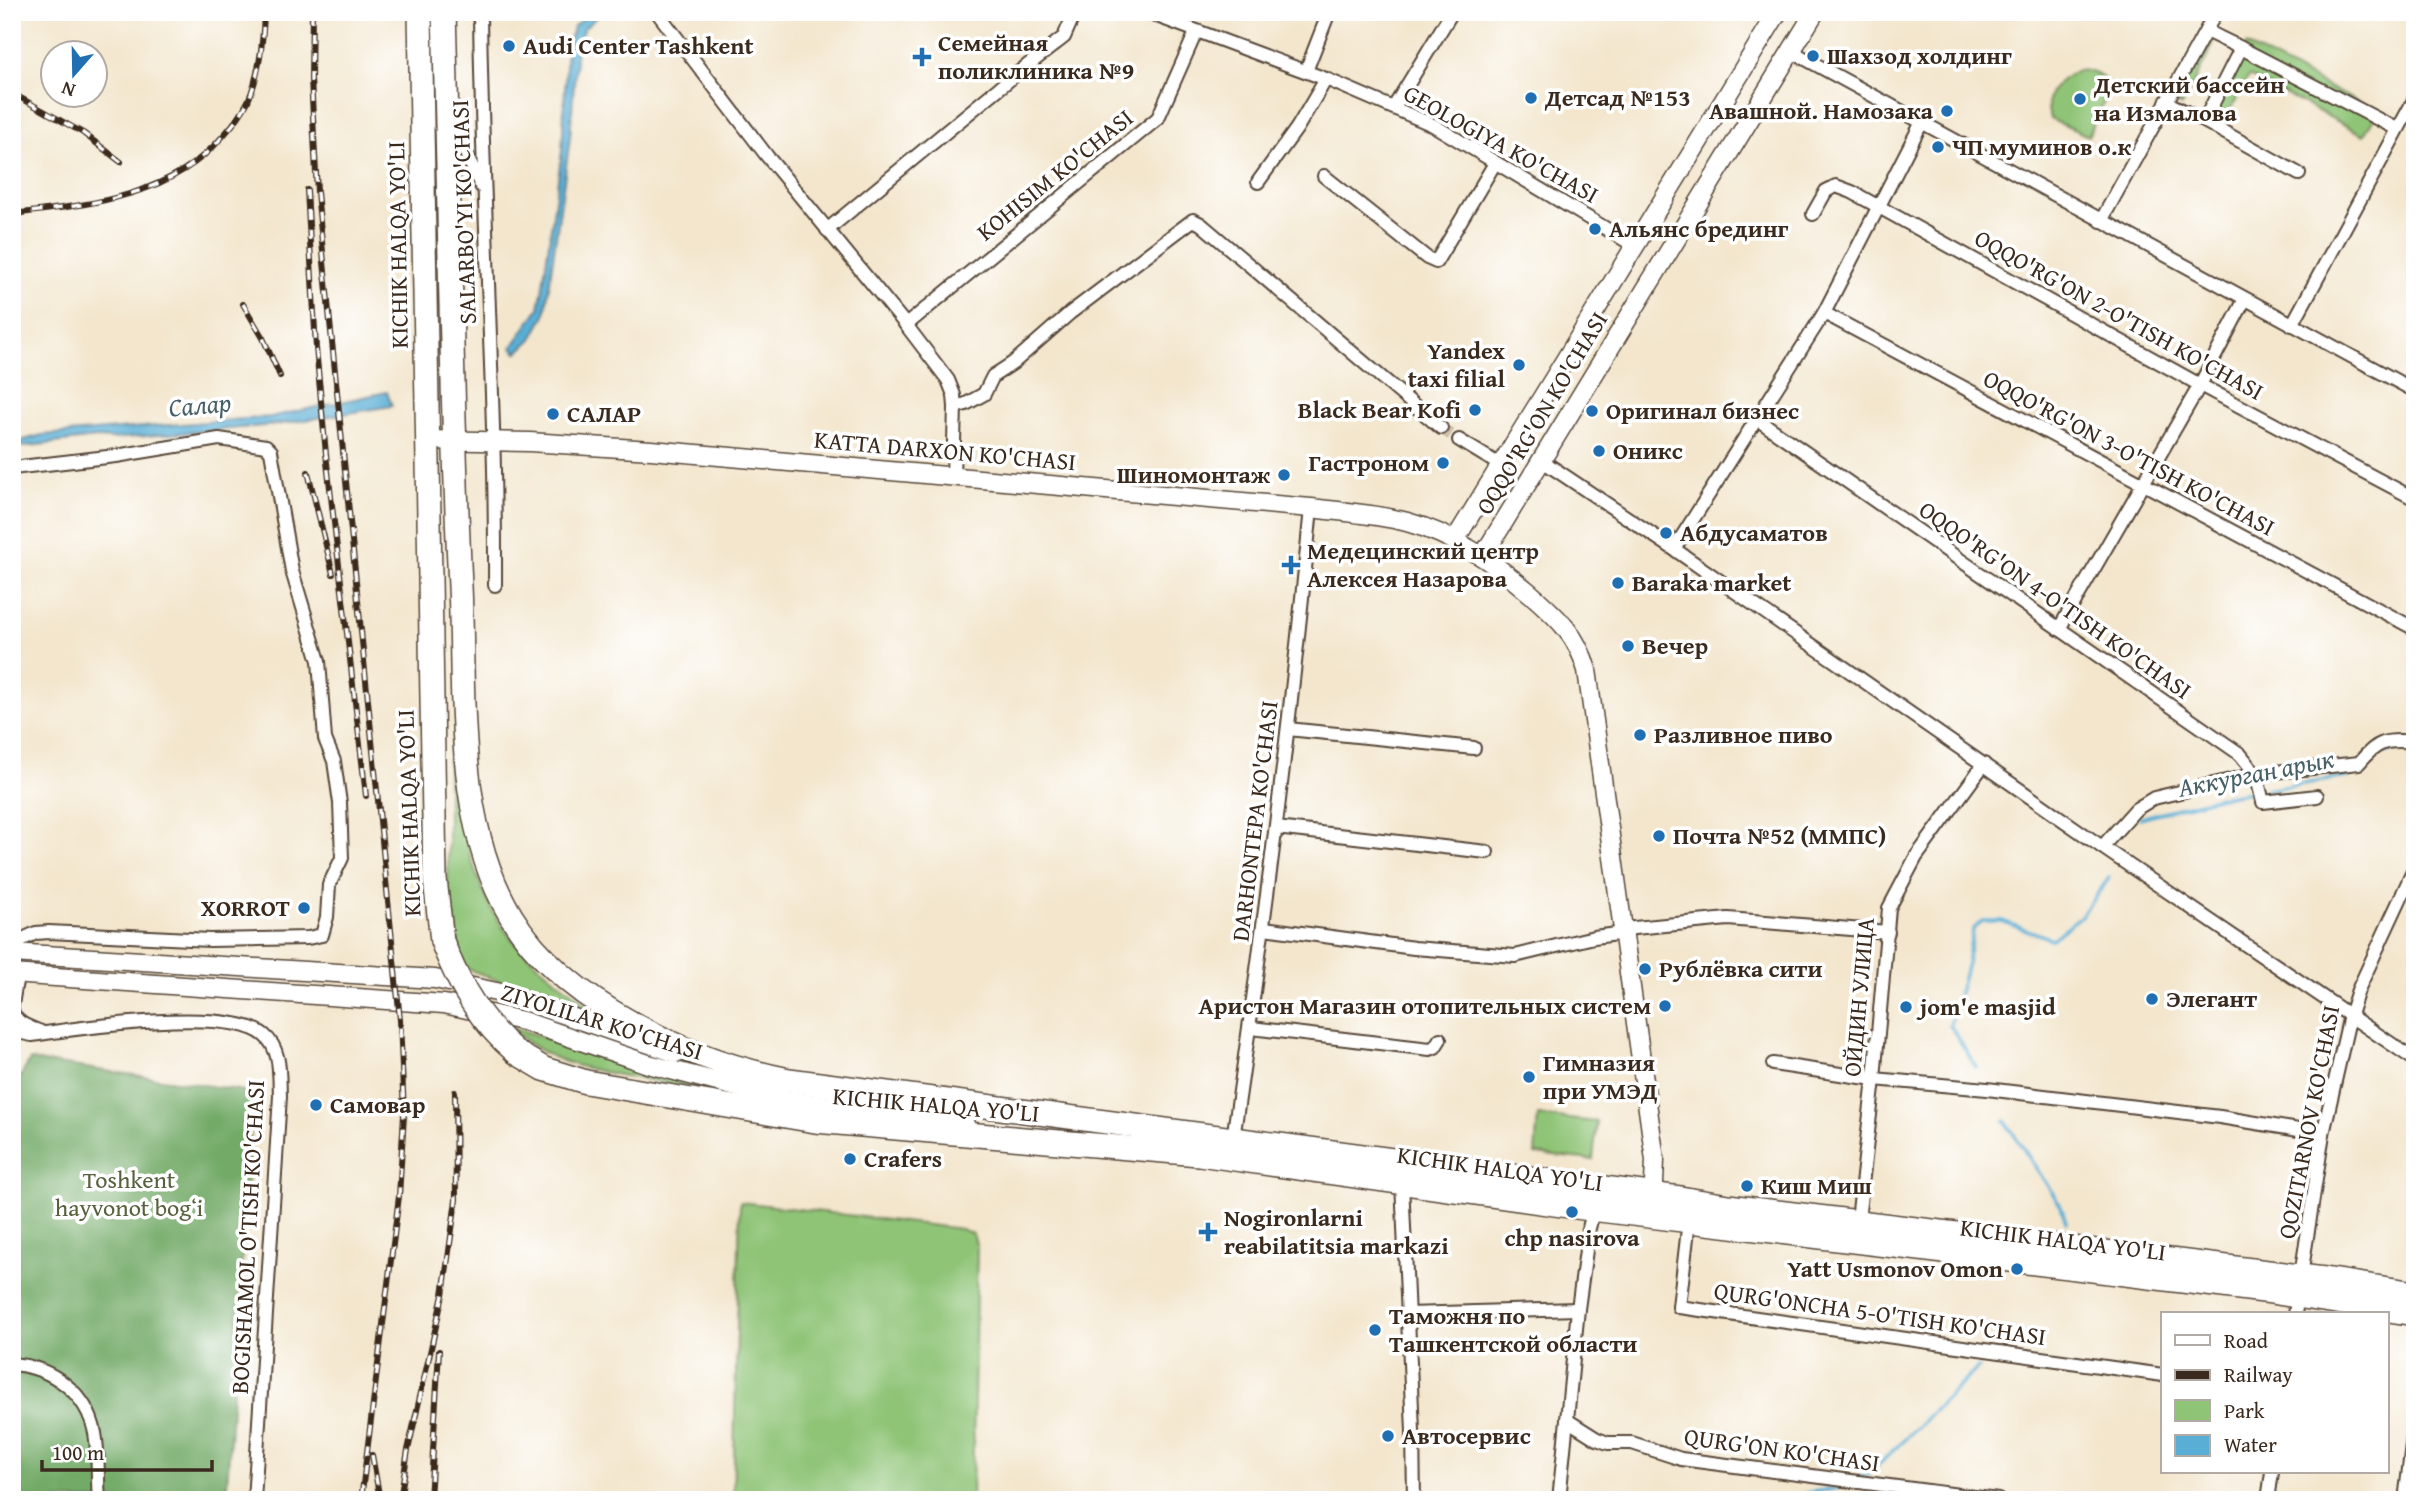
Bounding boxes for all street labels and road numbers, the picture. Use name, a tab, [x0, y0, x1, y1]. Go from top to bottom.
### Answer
street label: GEOLOGIYA KO'CHASI	[1397, 75, 1605, 212]
street label: SALARBO'YI KO'CHASI	[442, 99, 485, 325]
street label: KOHISIM KO'CHASI	[969, 100, 1140, 249]
street label: KICHIK HALQA YO'LI	[378, 141, 417, 349]
street label: OQQO'RG'ON 2-O'TISH KO'CHASI	[1968, 220, 2270, 409]
street label: OQQO'RG'ON KO'CHASI	[1467, 305, 1616, 521]
street label: OQQO'RG'ON 3-O'TISH KO'CHASI	[1977, 361, 2281, 544]
street label: KATTA DARXON KO'CHASI	[813, 422, 1077, 479]
street label: OQQO'RG'ON 4-O'TISH KO'CHASI	[1912, 492, 2199, 707]
street label: DARHONTEPA KO'CHASI	[1222, 699, 1287, 943]
street label: KICHIK HALQA YO'LI	[387, 709, 430, 917]
street label: ОЙДИН УЛИЦА	[1834, 916, 1883, 1078]
street label: ZIYOLILAR KO'CHASI	[497, 974, 707, 1069]
street label: QOZITARNOV KO'CHASI	[2269, 1002, 2348, 1242]
street label: KICHIK HALQA YO'LI	[831, 1078, 1041, 1131]
street label: BOGISHAMOL O'TISH KO'CHASI	[222, 1079, 273, 1395]
street label: KICHIK HALQA YO'LI	[1395, 1137, 1605, 1200]
street label: KICHIK HALQA YO'LI	[1958, 1210, 2168, 1270]
street label: QURG'ONCHA 5-O'TISH KO'CHASI	[1712, 1273, 2048, 1354]
street label: QURG'ON KO'CHASI	[1682, 1418, 1882, 1481]

